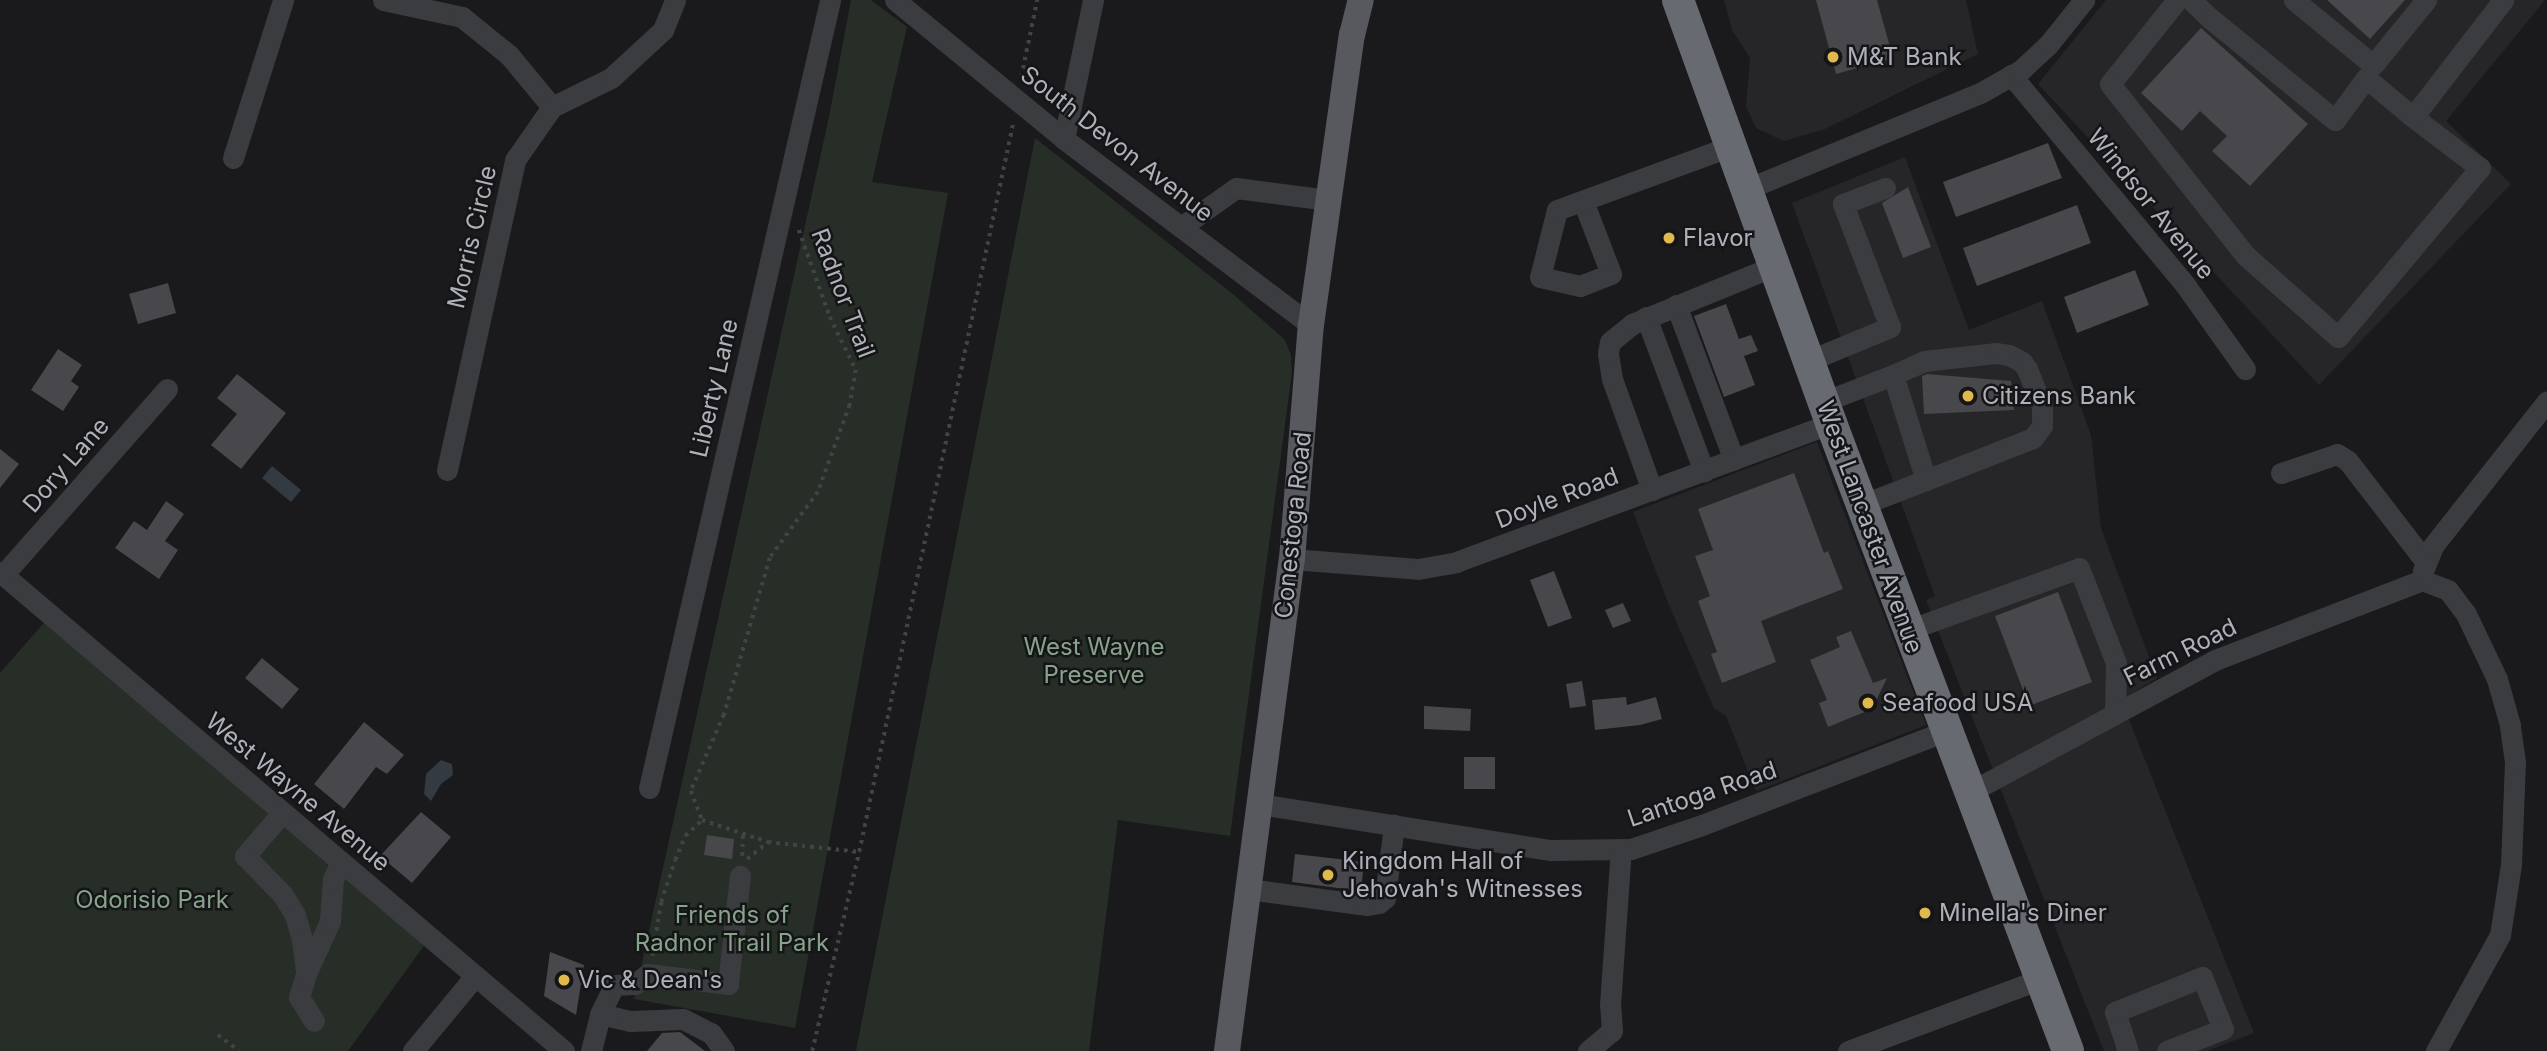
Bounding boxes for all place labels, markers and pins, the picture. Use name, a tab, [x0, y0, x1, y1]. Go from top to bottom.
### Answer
place label: M&T Bank	[1847, 43, 1962, 71]
marker: M&T Bank	[1825, 49, 1841, 65]
place label: Flavor	[1683, 224, 1753, 252]
marker: Flavor	[1661, 230, 1677, 246]
place label: Citizens Bank	[1982, 382, 2136, 410]
marker: Citizens Bank	[1960, 388, 1976, 404]
place label: Seafood USA	[1882, 689, 2033, 717]
marker: Seafood USA	[1860, 695, 1876, 711]
place label: Kingdom Hall of Jehovah's Witnesses	[1342, 847, 1583, 903]
marker: Kingdom Hall of Jehovah's Witnesses	[1320, 867, 1336, 883]
place label: Minella's Diner	[1939, 899, 2107, 927]
marker: Minella's Diner	[1917, 905, 1933, 921]
place label: Vic & Dean's	[578, 966, 722, 994]
marker: Vic & Dean's	[556, 972, 572, 988]

